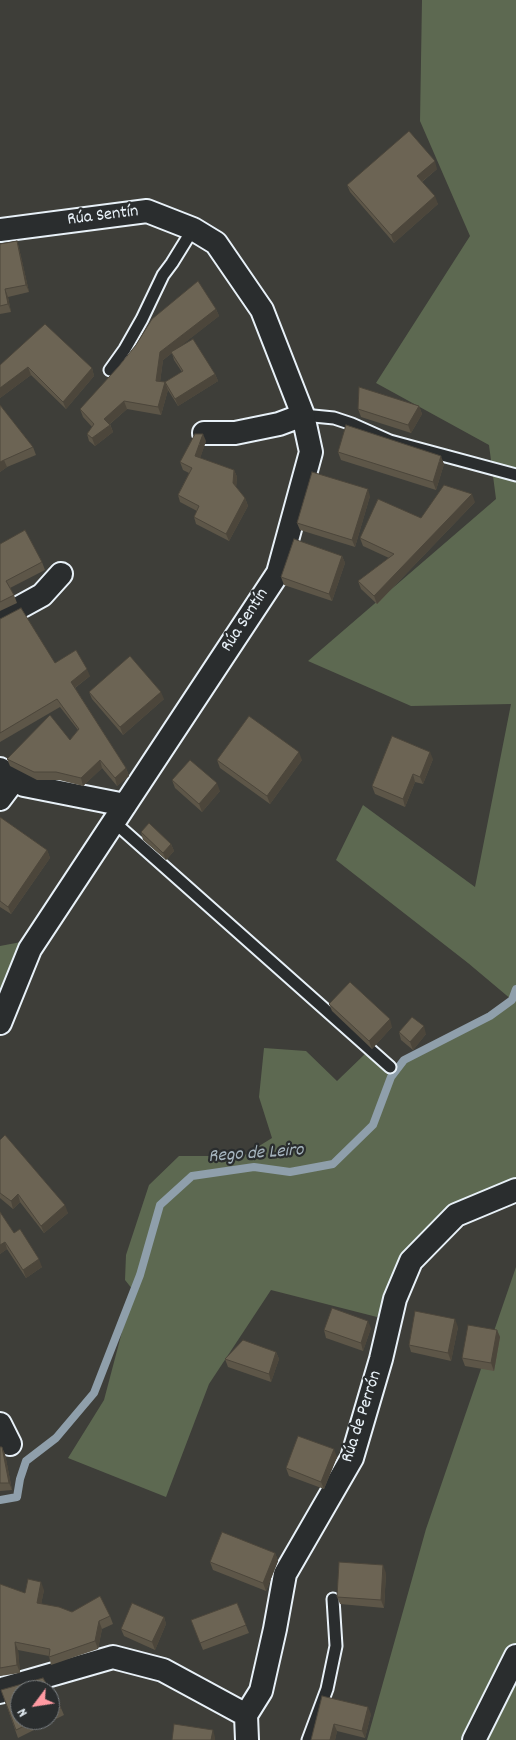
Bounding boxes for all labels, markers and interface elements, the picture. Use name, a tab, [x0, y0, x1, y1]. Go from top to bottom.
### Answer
street label: Rúa Sentín	[66, 202, 140, 232]
street label: Rúa Sentín	[217, 585, 275, 657]
water label: Rego de Leiro	[208, 1140, 304, 1170]
street label: Rúa de Perrón	[338, 1368, 388, 1466]
north arrow	[10, 1680, 60, 1730]
text: N	[13, 1704, 33, 1720]

